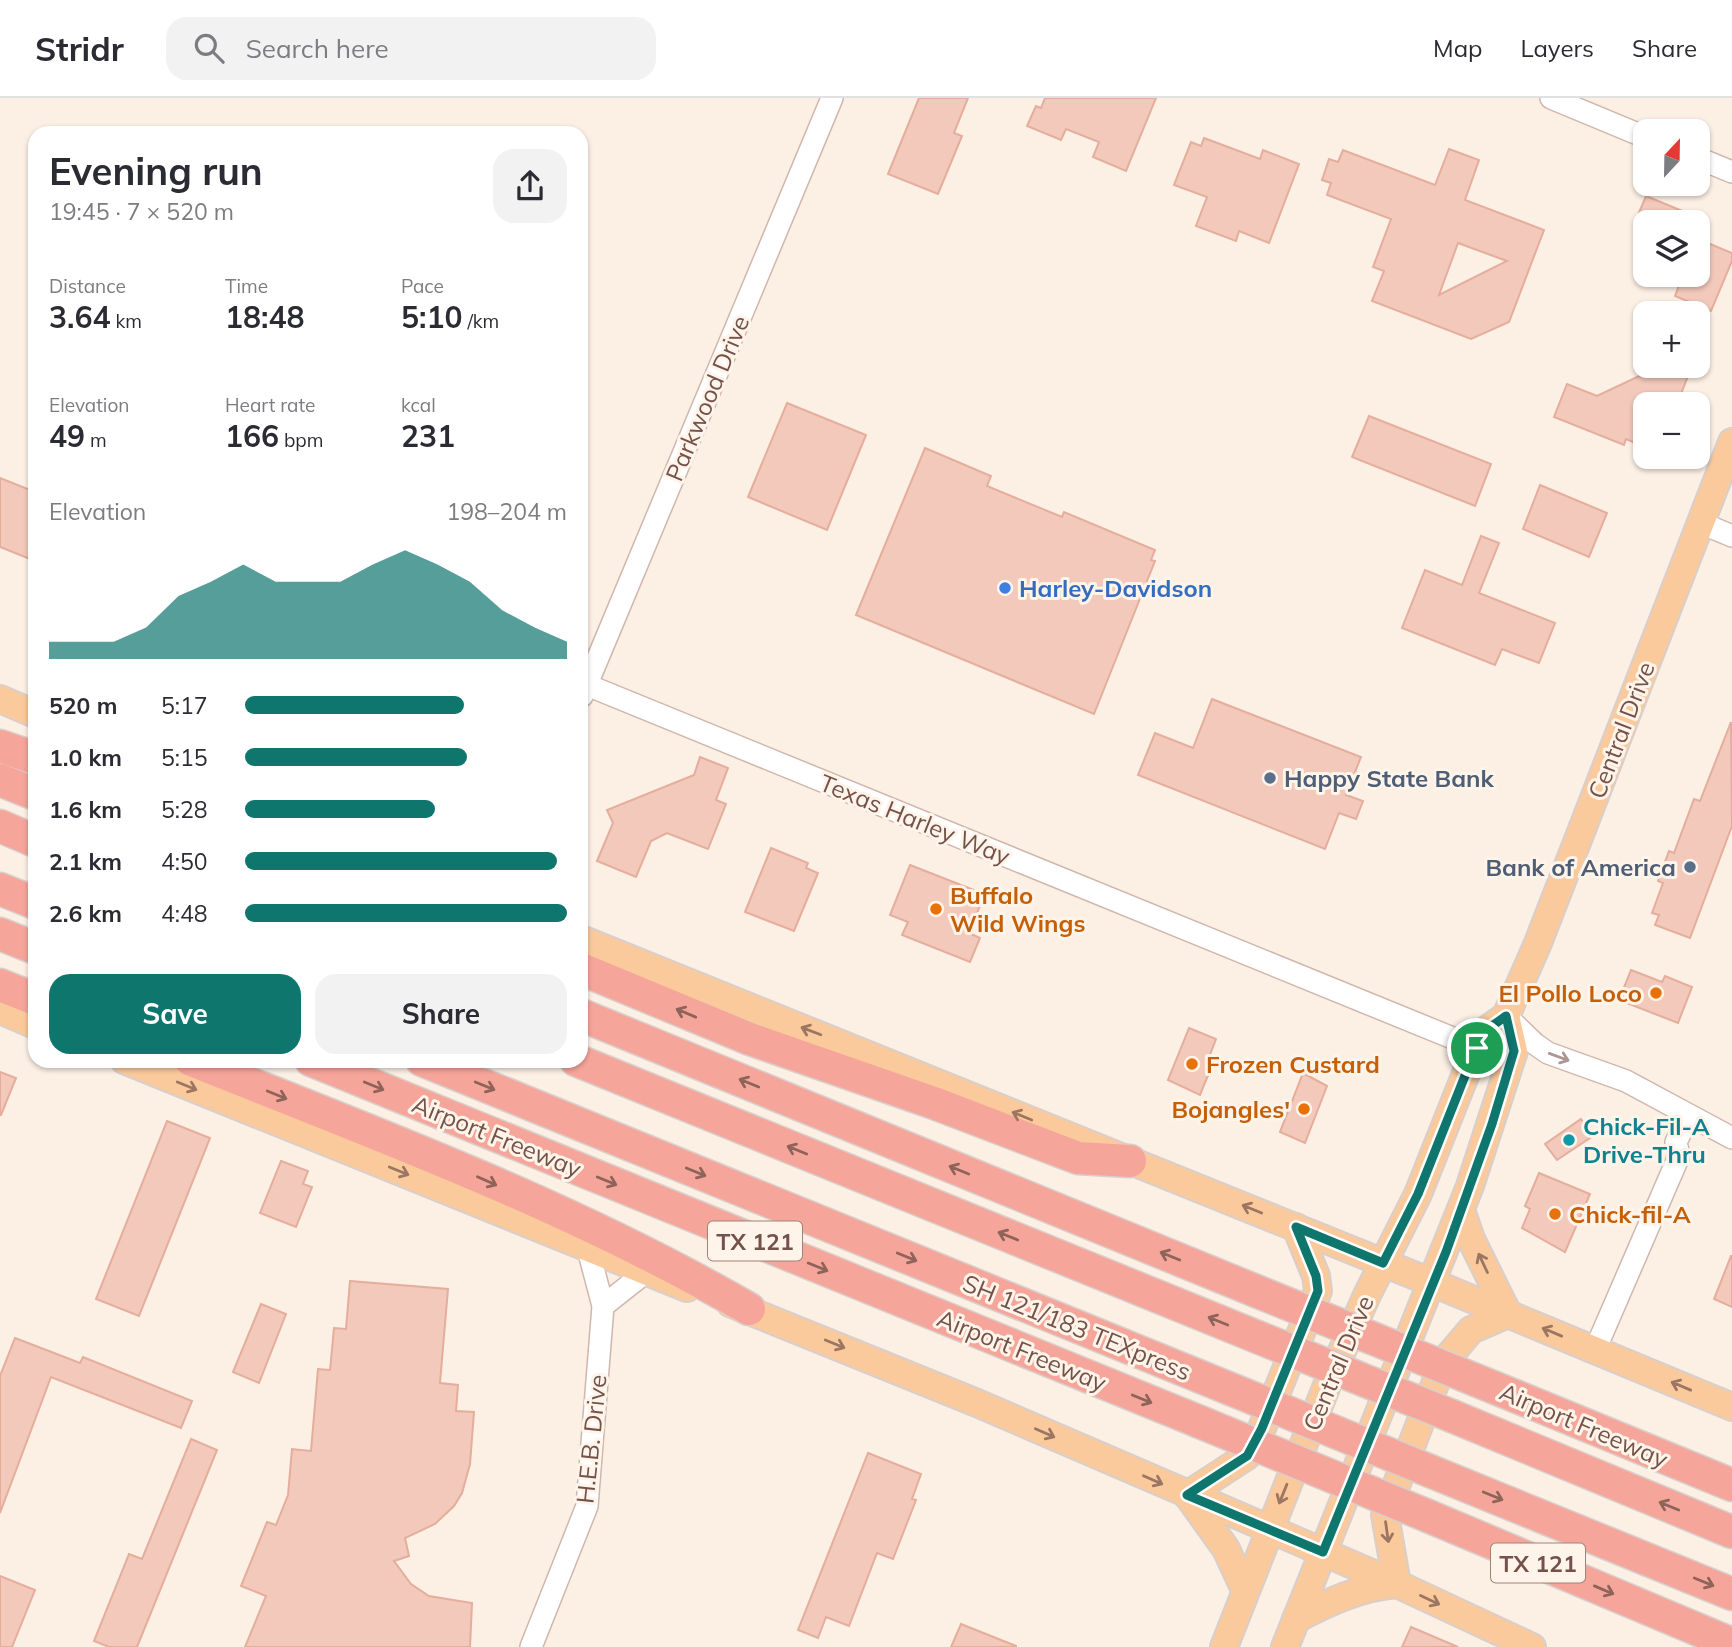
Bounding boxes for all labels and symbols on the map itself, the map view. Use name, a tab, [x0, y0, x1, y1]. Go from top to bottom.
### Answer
north arrow	[1633, 119, 1710, 196]
street label: Parkwood Drive	[659, 311, 755, 485]
place label: Harley-Davidson	[1019, 573, 1212, 603]
marker: Harley-Davidson	[997, 580, 1013, 596]
street label: Central Drive	[1581, 657, 1661, 803]
place label: Happy State Bank	[1284, 763, 1495, 793]
street label: Texas Harley Way	[816, 767, 1015, 871]
marker: Happy State Bank	[1262, 770, 1278, 786]
place label: Bank of America	[1485, 852, 1676, 882]
marker: Bank of America	[1682, 859, 1698, 875]
place label: Buffalo Wild Wings	[950, 880, 1085, 938]
marker: Buffalo Wild Wings	[928, 901, 944, 917]
place label: El Pollo Loco	[1498, 978, 1642, 1008]
marker: El Pollo Loco	[1648, 985, 1664, 1001]
one-way arrow	[676, 1005, 697, 1018]
pin	[1447, 1018, 1507, 1078]
one-way arrow	[801, 1023, 823, 1036]
place label: Frozen Custard	[1206, 1049, 1380, 1079]
one-way arrow	[1548, 1052, 1570, 1064]
marker: Frozen Custard	[1184, 1056, 1200, 1072]
one-way arrow	[738, 1076, 760, 1089]
one-way arrow	[176, 1080, 198, 1093]
one-way arrow	[362, 1081, 384, 1094]
one-way arrow	[474, 1081, 495, 1094]
street label: Airport Freeway	[408, 1088, 586, 1184]
one-way arrow	[266, 1089, 287, 1102]
place label: Bojangles'	[1171, 1094, 1290, 1124]
marker: Bojangles'	[1296, 1101, 1312, 1117]
one-way arrow	[1012, 1109, 1033, 1122]
place label: Chick-Fil-A Drive-Thru	[1583, 1111, 1710, 1169]
marker: Chick-Fil-A Drive-Thru	[1561, 1132, 1577, 1148]
one-way arrow	[786, 1143, 808, 1156]
one-way arrow	[949, 1162, 970, 1175]
one-way arrow	[387, 1165, 409, 1178]
one-way arrow	[684, 1166, 706, 1179]
one-way arrow	[476, 1175, 497, 1188]
one-way arrow	[596, 1176, 618, 1189]
place label: Chick-fil-A	[1569, 1199, 1691, 1229]
one-way arrow	[1241, 1202, 1263, 1215]
marker: Chick-fil-A	[1547, 1206, 1563, 1222]
road number: TX 121	[708, 1222, 802, 1260]
one-way arrow	[997, 1228, 1019, 1241]
one-way arrow	[1159, 1248, 1181, 1261]
one-way arrow	[895, 1252, 917, 1265]
one-way arrow	[1476, 1252, 1489, 1274]
one-way arrow	[807, 1261, 828, 1274]
street label: SH 121/183 TEXpress	[959, 1268, 1195, 1386]
street label: Central Drive	[1296, 1291, 1380, 1435]
street label: Airport Freeway	[933, 1302, 1111, 1398]
one-way arrow	[1208, 1314, 1230, 1327]
one-way arrow	[1541, 1325, 1563, 1338]
one-way arrow	[824, 1339, 845, 1352]
street label: H.E.B. Drive	[569, 1373, 613, 1505]
street label: Airport Freeway	[1495, 1376, 1673, 1474]
one-way arrow	[1670, 1379, 1692, 1392]
one-way arrow	[1131, 1393, 1152, 1406]
one-way arrow	[1033, 1427, 1055, 1440]
one-way arrow	[1142, 1474, 1163, 1487]
one-way arrow	[1276, 1483, 1289, 1504]
one-way arrow	[1482, 1491, 1503, 1504]
one-way arrow	[1659, 1498, 1680, 1511]
one-way arrow	[1380, 1520, 1393, 1543]
road number: TX 121	[1491, 1544, 1585, 1582]
one-way arrow	[1692, 1577, 1714, 1590]
one-way arrow	[1592, 1585, 1614, 1598]
one-way arrow	[1419, 1594, 1441, 1607]

